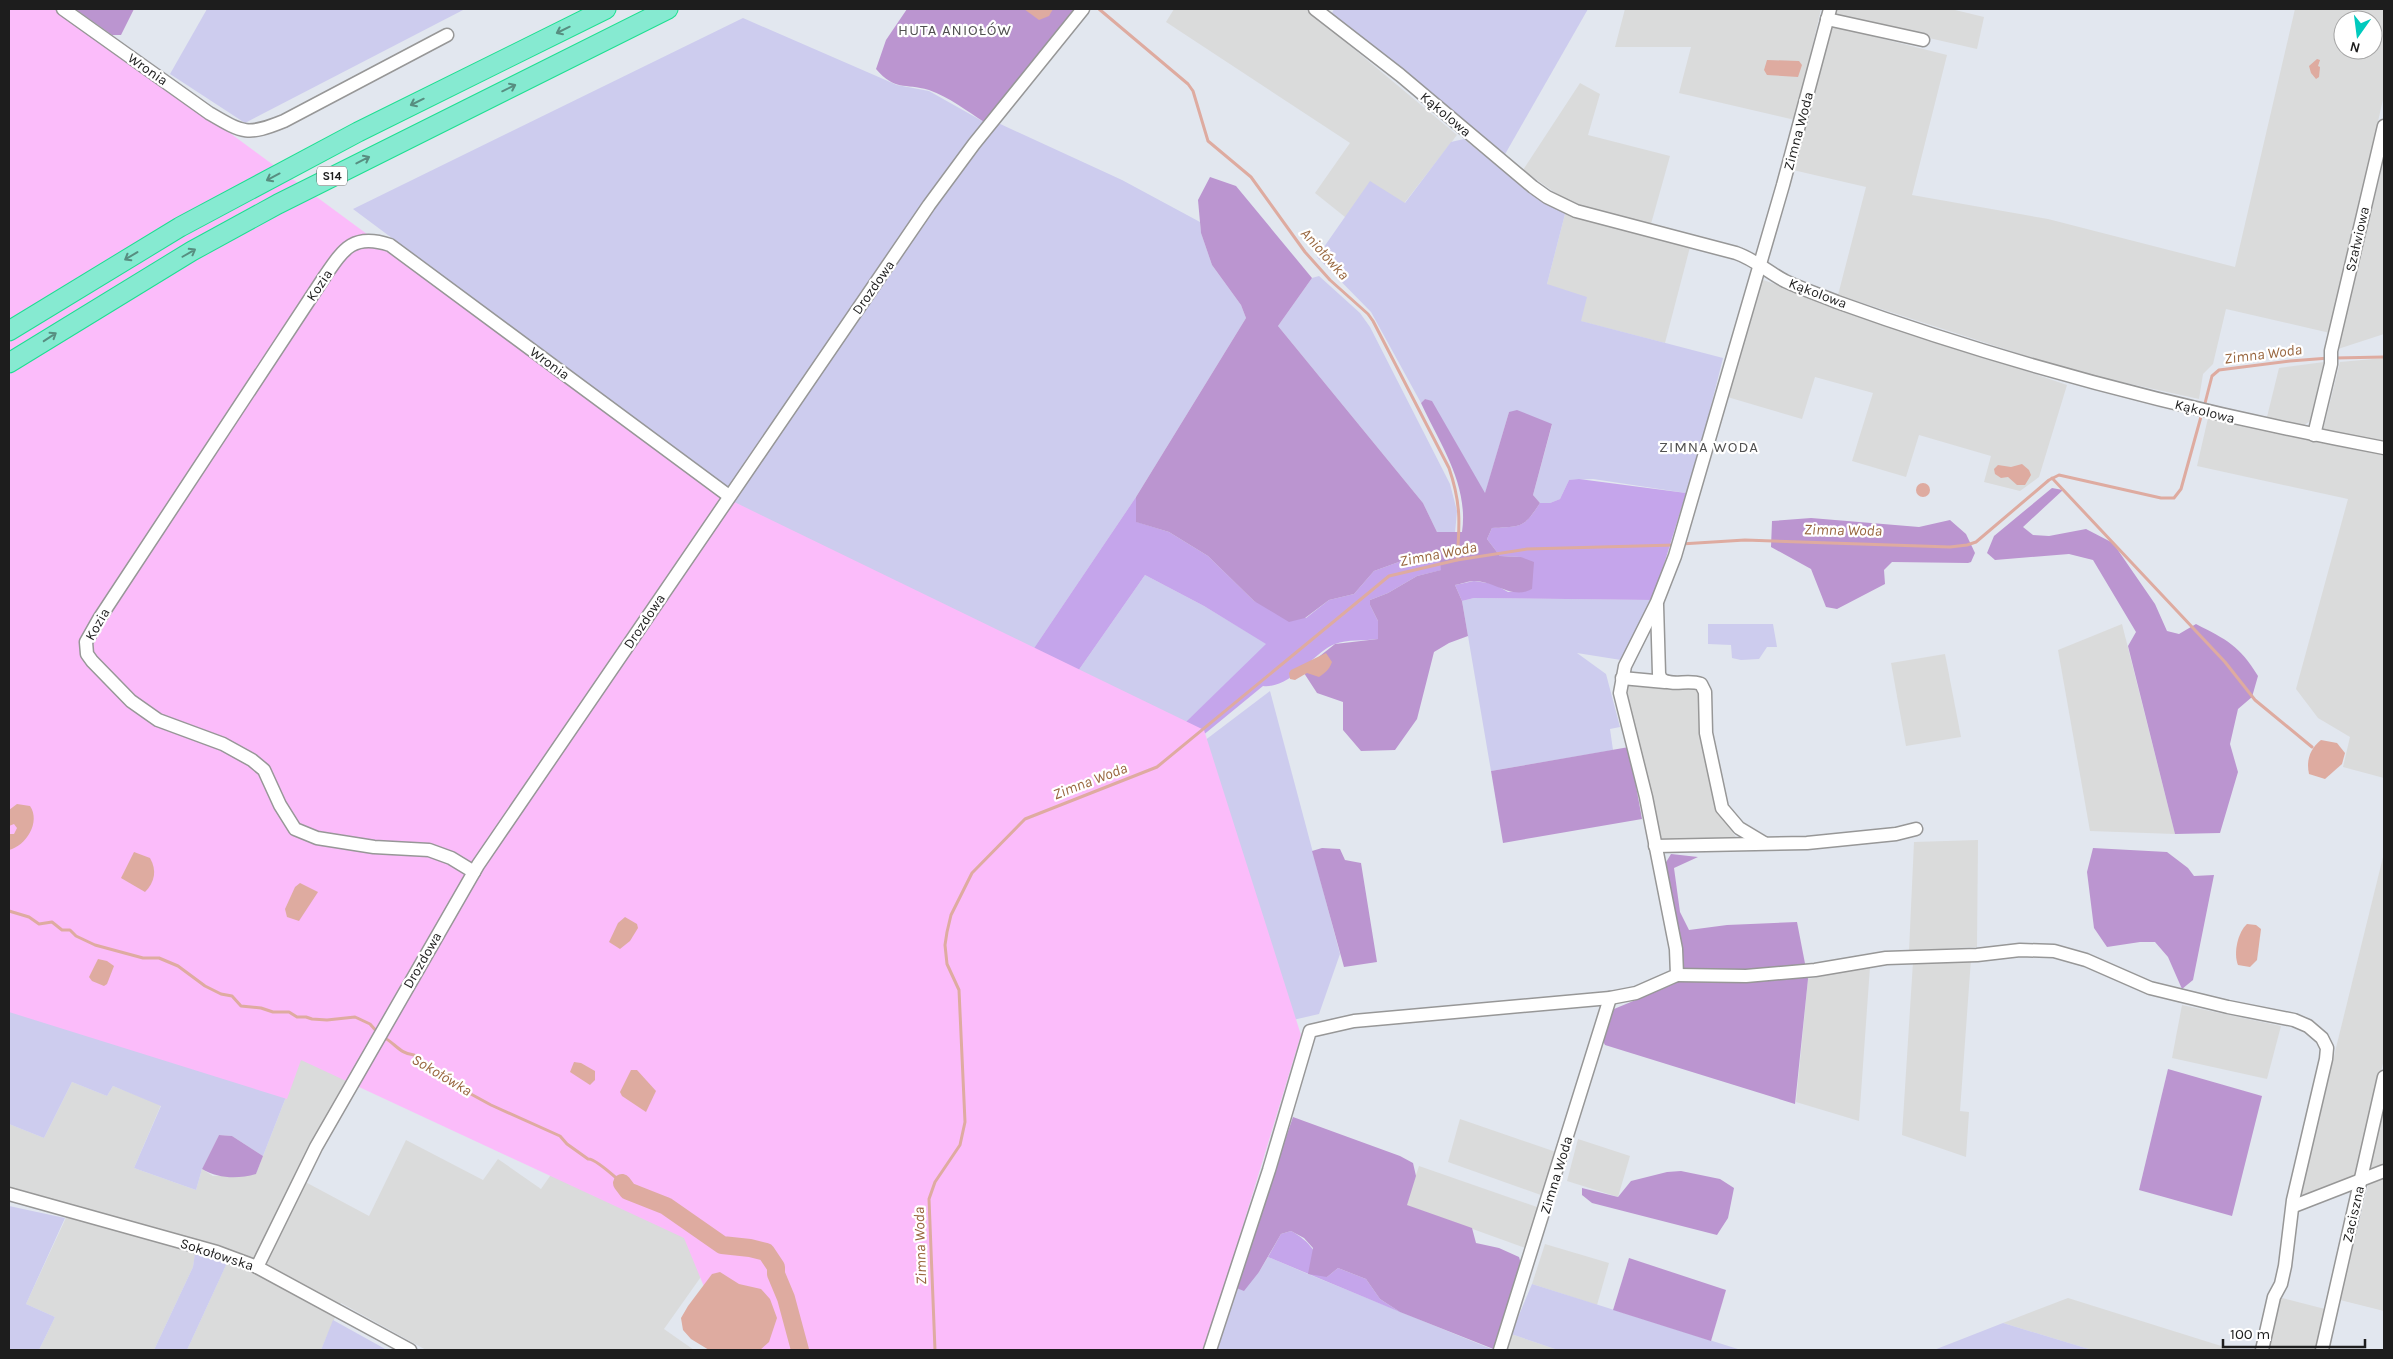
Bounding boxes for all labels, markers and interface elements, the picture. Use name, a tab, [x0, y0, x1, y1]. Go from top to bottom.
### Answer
north arrow	[2333, 10, 2383, 60]
district label: HUTA ANIOŁÓW	[898, 21, 1012, 39]
one-way arrow	[556, 26, 571, 35]
text: N	[2348, 38, 2362, 57]
street label: Wronia	[124, 50, 171, 89]
one-way arrow	[501, 82, 516, 92]
street label: Kąkolowa	[1417, 88, 1475, 141]
street label: Zimna Woda	[1780, 90, 1817, 172]
one-way arrow	[410, 98, 425, 108]
one-way arrow	[355, 155, 370, 164]
road number: S14	[317, 167, 347, 186]
one-way arrow	[266, 173, 281, 182]
street label: Szałwiowa	[2342, 205, 2373, 273]
water label: Aniołówka	[1297, 224, 1353, 284]
one-way arrow	[181, 248, 195, 258]
one-way arrow	[124, 252, 138, 262]
street label: Drozdowa	[849, 257, 898, 318]
street label: Kozia	[303, 266, 336, 304]
street label: Kąkolowa	[1786, 275, 1849, 312]
one-way arrow	[42, 332, 56, 342]
water label: Zimna Woda	[2223, 340, 2303, 368]
street label: Wronia	[526, 343, 573, 384]
street label: Kąkolowa	[2173, 396, 2237, 427]
district label: ZIMNA WODA	[1659, 438, 1759, 456]
water label: Zimna Woda	[1804, 520, 1882, 540]
water label: Zimna Woda	[1398, 538, 1478, 570]
street label: Drozdowa	[620, 591, 669, 652]
street label: Kozia	[81, 605, 113, 644]
water label: Zimna Woda	[1050, 759, 1130, 803]
street label: Drozdowa	[399, 929, 445, 992]
water label: Sokołówka	[409, 1050, 475, 1100]
street label: Zimna Woda	[1537, 1134, 1576, 1216]
street label: Zaciszna	[2339, 1184, 2368, 1244]
water label: Zimna Woda	[910, 1207, 930, 1285]
street label: Sokołowska	[178, 1235, 256, 1274]
scale bar	[2223, 1316, 2366, 1348]
text: 100 m	[2230, 1325, 2270, 1343]

